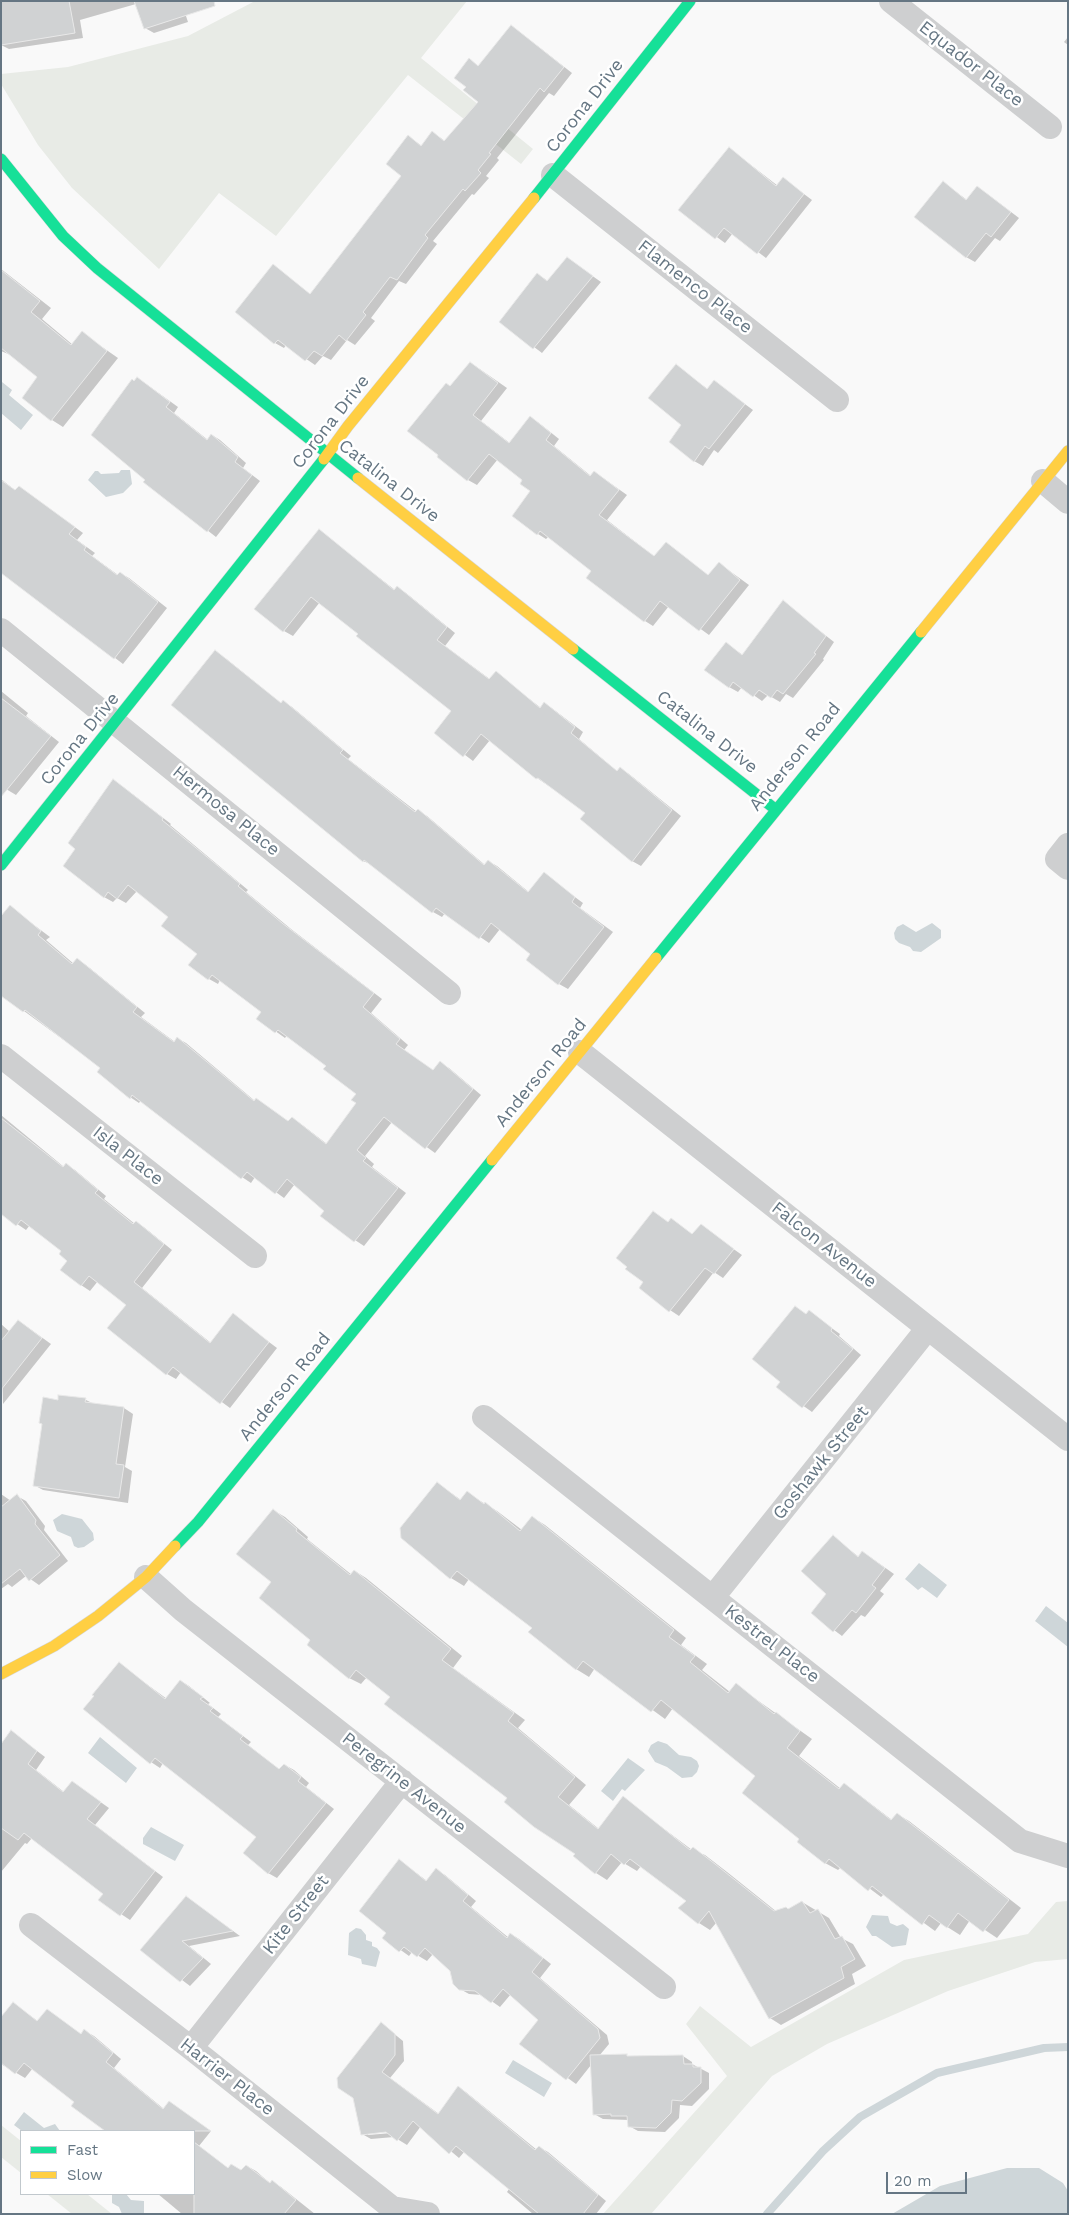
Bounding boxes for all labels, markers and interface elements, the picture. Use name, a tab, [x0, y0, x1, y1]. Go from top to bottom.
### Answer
street label: Equador Place	[915, 17, 1027, 111]
street label: Corona Drive	[542, 55, 628, 157]
street label: Flamenco Place	[633, 236, 757, 338]
street label: Corona Drive	[288, 371, 374, 473]
street label: Catalina Drive	[334, 435, 444, 527]
street label: Catalina Drive	[652, 686, 762, 778]
street label: Corona Drive	[36, 688, 124, 790]
street label: Anderson Road	[745, 698, 845, 816]
street label: Hermosa Place	[168, 761, 284, 861]
street label: Anderson Road	[491, 1014, 591, 1132]
street label: Isla Place	[88, 1122, 168, 1190]
street label: Falcon Avenue	[767, 1197, 881, 1293]
street label: Anderson Road	[235, 1328, 335, 1446]
street label: Goshawk Street	[769, 1402, 873, 1524]
street label: Kestrel Place	[720, 1600, 824, 1688]
street label: Peregrine Avenue	[338, 1728, 470, 1838]
street label: Kite Street	[258, 1871, 334, 1959]
street label: Harrier Place	[176, 2033, 278, 2121]
legend	[20, 2130, 195, 2195]
text: Fast	[67, 2141, 98, 2159]
scale bar	[889, 2162, 970, 2194]
text: Slow	[67, 2166, 103, 2184]
text: 20 m	[894, 2172, 932, 2190]

